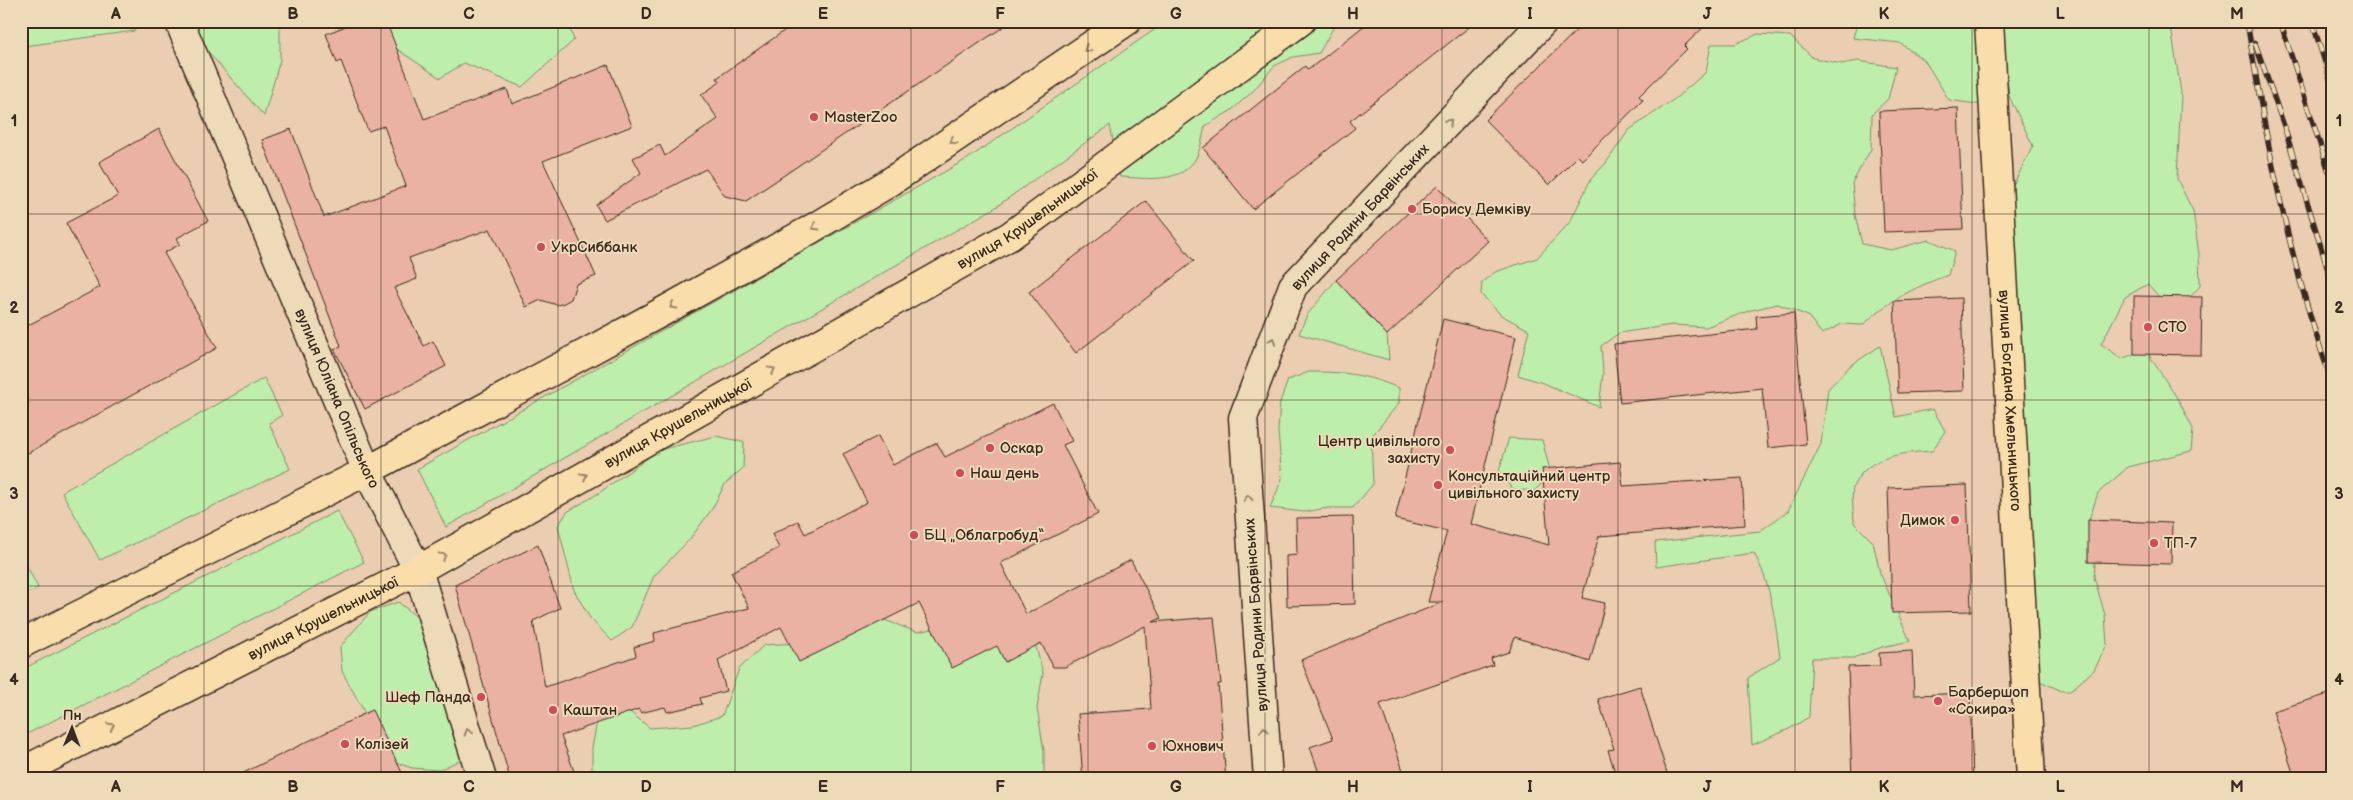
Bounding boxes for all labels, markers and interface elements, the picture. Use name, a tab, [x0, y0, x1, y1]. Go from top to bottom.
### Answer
text: A	[110, 5, 121, 24]
text: B	[287, 5, 299, 24]
text: C	[463, 5, 475, 24]
text: D	[640, 5, 652, 24]
text: E	[818, 5, 828, 24]
text: F	[995, 5, 1005, 24]
text: G	[1170, 5, 1182, 24]
text: H	[1347, 5, 1359, 24]
text: I	[1527, 5, 1533, 24]
text: J	[1703, 5, 1712, 24]
text: K	[1879, 5, 1890, 24]
text: L	[2055, 5, 2065, 24]
text: M	[2230, 5, 2244, 24]
one-way arrow	[1083, 43, 1093, 52]
place label: MasterZoo	[824, 108, 898, 127]
marker: MasterZoo	[808, 111, 820, 123]
text: 1	[11, 112, 17, 131]
text: 1	[2336, 112, 2342, 131]
one-way arrow	[1443, 119, 1452, 128]
one-way arrow	[950, 135, 959, 144]
street label: вулиця Родини Барвінських	[1287, 140, 1434, 295]
street label: вулиця Крушельницької	[954, 165, 1102, 274]
place label: Борису Демківу	[1422, 200, 1531, 219]
marker: Борису Демківу	[1406, 203, 1418, 215]
one-way arrow	[812, 220, 821, 230]
place label: УкрСиббанк	[551, 238, 638, 257]
marker: УкрСиббанк	[535, 241, 547, 253]
street label: вулиця Богдана Хмельницького	[1994, 289, 2025, 512]
text: 2	[9, 299, 19, 318]
one-way arrow	[670, 299, 679, 309]
text: 2	[2334, 299, 2344, 318]
street label: вулиця Юліана Опільського	[290, 306, 383, 492]
place label: СТО	[2158, 318, 2187, 337]
marker: СТО	[2142, 321, 2154, 333]
one-way arrow	[1266, 337, 1276, 346]
one-way arrow	[766, 367, 775, 377]
street label: вулиця Крушельницької	[601, 374, 756, 473]
place label: Центр цивільного захисту	[1318, 432, 1440, 468]
place label: Оскар	[1000, 439, 1044, 458]
marker: Оскар	[984, 442, 996, 454]
marker: Центр цивільного захисту	[1444, 444, 1456, 456]
place label: Наш день	[970, 464, 1040, 483]
marker: Наш день	[954, 467, 966, 479]
place label: Консультаційний центр цивільного захисту	[1448, 467, 1611, 503]
one-way arrow	[579, 472, 588, 482]
marker: Консультаційний центр цивільного захисту	[1432, 479, 1444, 491]
text: 3	[9, 485, 19, 504]
text: 3	[2334, 485, 2344, 504]
one-way arrow	[1243, 494, 1254, 502]
place label: Димок	[1900, 511, 1945, 530]
marker: Димок	[1949, 514, 1961, 526]
street label: вулиця Родини Барвінських	[1240, 517, 1273, 712]
place label: БЦ „Облагробуд“	[924, 526, 1044, 545]
marker: БЦ „Облагробуд“	[908, 529, 920, 541]
place label: ТП-7	[2164, 534, 2197, 553]
marker: ТП-7	[2148, 537, 2160, 549]
one-way arrow	[438, 552, 447, 562]
street label: вулиця Крушельницької	[245, 572, 402, 665]
text: 4	[9, 671, 19, 690]
text: 4	[2334, 671, 2344, 690]
place label: Барбершоп «Сокира»	[1948, 683, 2029, 719]
place label: Шеф Панда	[385, 688, 471, 707]
marker: Шеф Панда	[475, 691, 487, 703]
marker: Барбершоп «Сокира»	[1932, 695, 1944, 707]
place label: Каштан	[563, 701, 617, 720]
north arrow	[48, 702, 98, 752]
marker: Каштан	[547, 704, 559, 716]
text: Пн	[63, 707, 82, 724]
one-way arrow	[106, 722, 115, 732]
one-way arrow	[1259, 726, 1270, 734]
one-way arrow	[463, 729, 473, 737]
place label: Колізей	[355, 735, 409, 754]
place label: Юхнович	[1162, 737, 1224, 756]
marker: Колізей	[339, 738, 351, 750]
marker: Юхнович	[1146, 740, 1158, 752]
text: A	[110, 778, 121, 797]
text: B	[287, 778, 299, 797]
text: C	[463, 778, 475, 797]
text: D	[640, 778, 652, 797]
text: E	[818, 778, 828, 797]
text: F	[995, 778, 1005, 797]
text: G	[1170, 778, 1182, 797]
text: H	[1347, 778, 1359, 797]
text: I	[1527, 778, 1533, 797]
text: J	[1703, 778, 1712, 797]
text: K	[1879, 778, 1890, 797]
text: L	[2055, 778, 2065, 797]
text: M	[2230, 778, 2244, 797]

